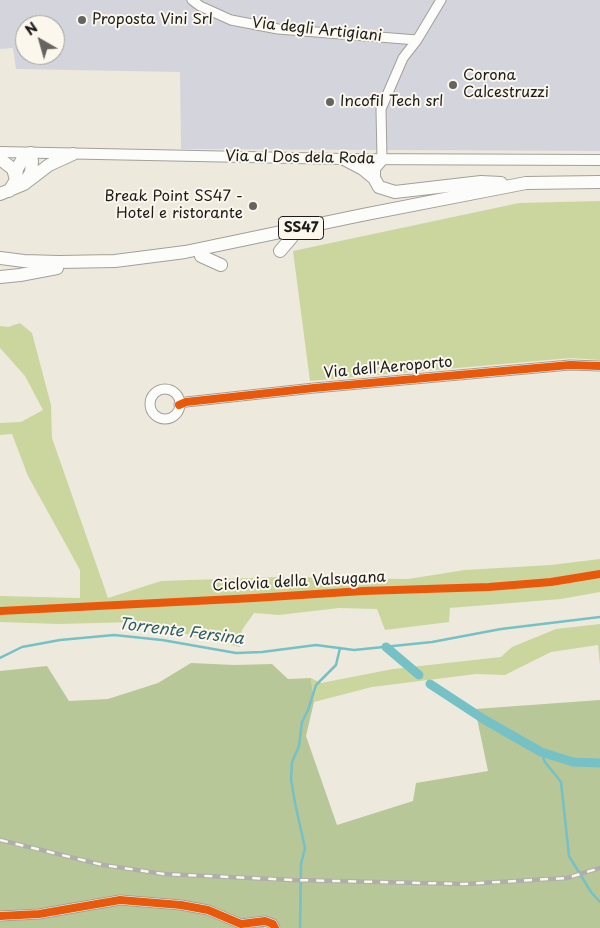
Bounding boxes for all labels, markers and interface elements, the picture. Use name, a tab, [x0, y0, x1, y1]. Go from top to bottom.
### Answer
place label: Proposta Vini Srl	[92, 11, 213, 29]
marker: Proposta Vini Srl	[76, 14, 88, 26]
street label: Via degli Artigiani	[251, 14, 383, 46]
north arrow	[15, 15, 65, 65]
text: N	[20, 17, 42, 40]
place label: Corona Calcestruzzi	[463, 67, 549, 102]
marker: Corona Calcestruzzi	[447, 79, 459, 91]
place label: Incofil Tech srl	[340, 93, 443, 111]
marker: Incofil Tech srl	[324, 96, 336, 108]
street label: Via al Dos dela Roda	[225, 148, 375, 168]
place label: Break Point SS47 - Hotel e ristorante	[104, 188, 243, 223]
marker: Break Point SS47 - Hotel e ristorante	[247, 200, 259, 212]
road number: SS47	[278, 217, 324, 240]
street label: Via dell'Aeroporto	[323, 353, 453, 383]
street label: Ciclovia della Valsugana	[212, 568, 386, 596]
water label: Torrente Fersina	[117, 615, 245, 649]

